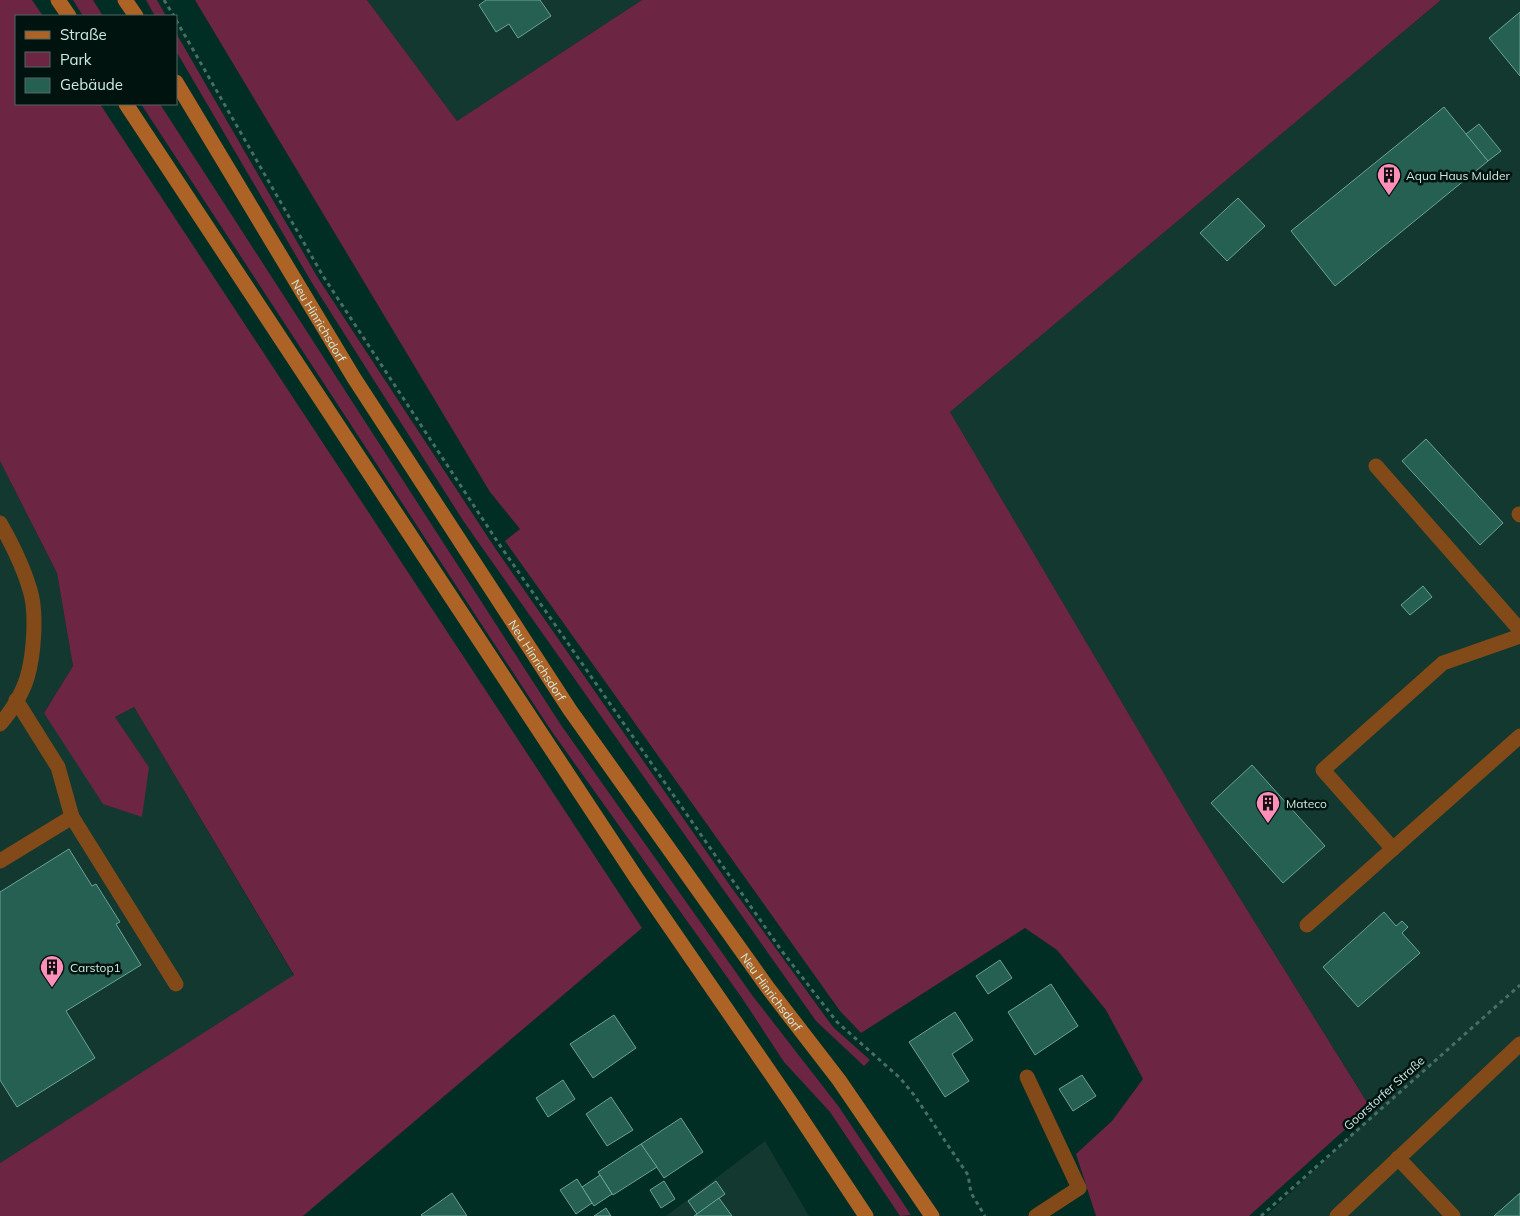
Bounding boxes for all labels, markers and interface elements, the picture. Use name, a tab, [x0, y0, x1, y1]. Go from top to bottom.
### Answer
legend	[15, 15, 178, 105]
text: Straße	[60, 25, 107, 44]
text: Park	[60, 50, 92, 69]
text: Gebäude	[60, 75, 123, 94]
building icon: Aqua Haus Mulder	[1376, 162, 1402, 196]
place label: Aqua Haus Mulder	[1406, 168, 1510, 183]
street label: Neu Hinrichsdorf	[289, 276, 350, 365]
street label: Neu Hinrichsdorf	[506, 617, 570, 704]
building icon: Mateco	[1255, 790, 1281, 824]
place label: Mateco	[1286, 796, 1327, 811]
street label: Neu Hinrichsdorf	[738, 950, 806, 1035]
building icon: Carstop1	[39, 954, 65, 988]
place label: Carstop1	[70, 960, 121, 975]
street label: Goorstorfer Straße	[1341, 1053, 1427, 1133]

